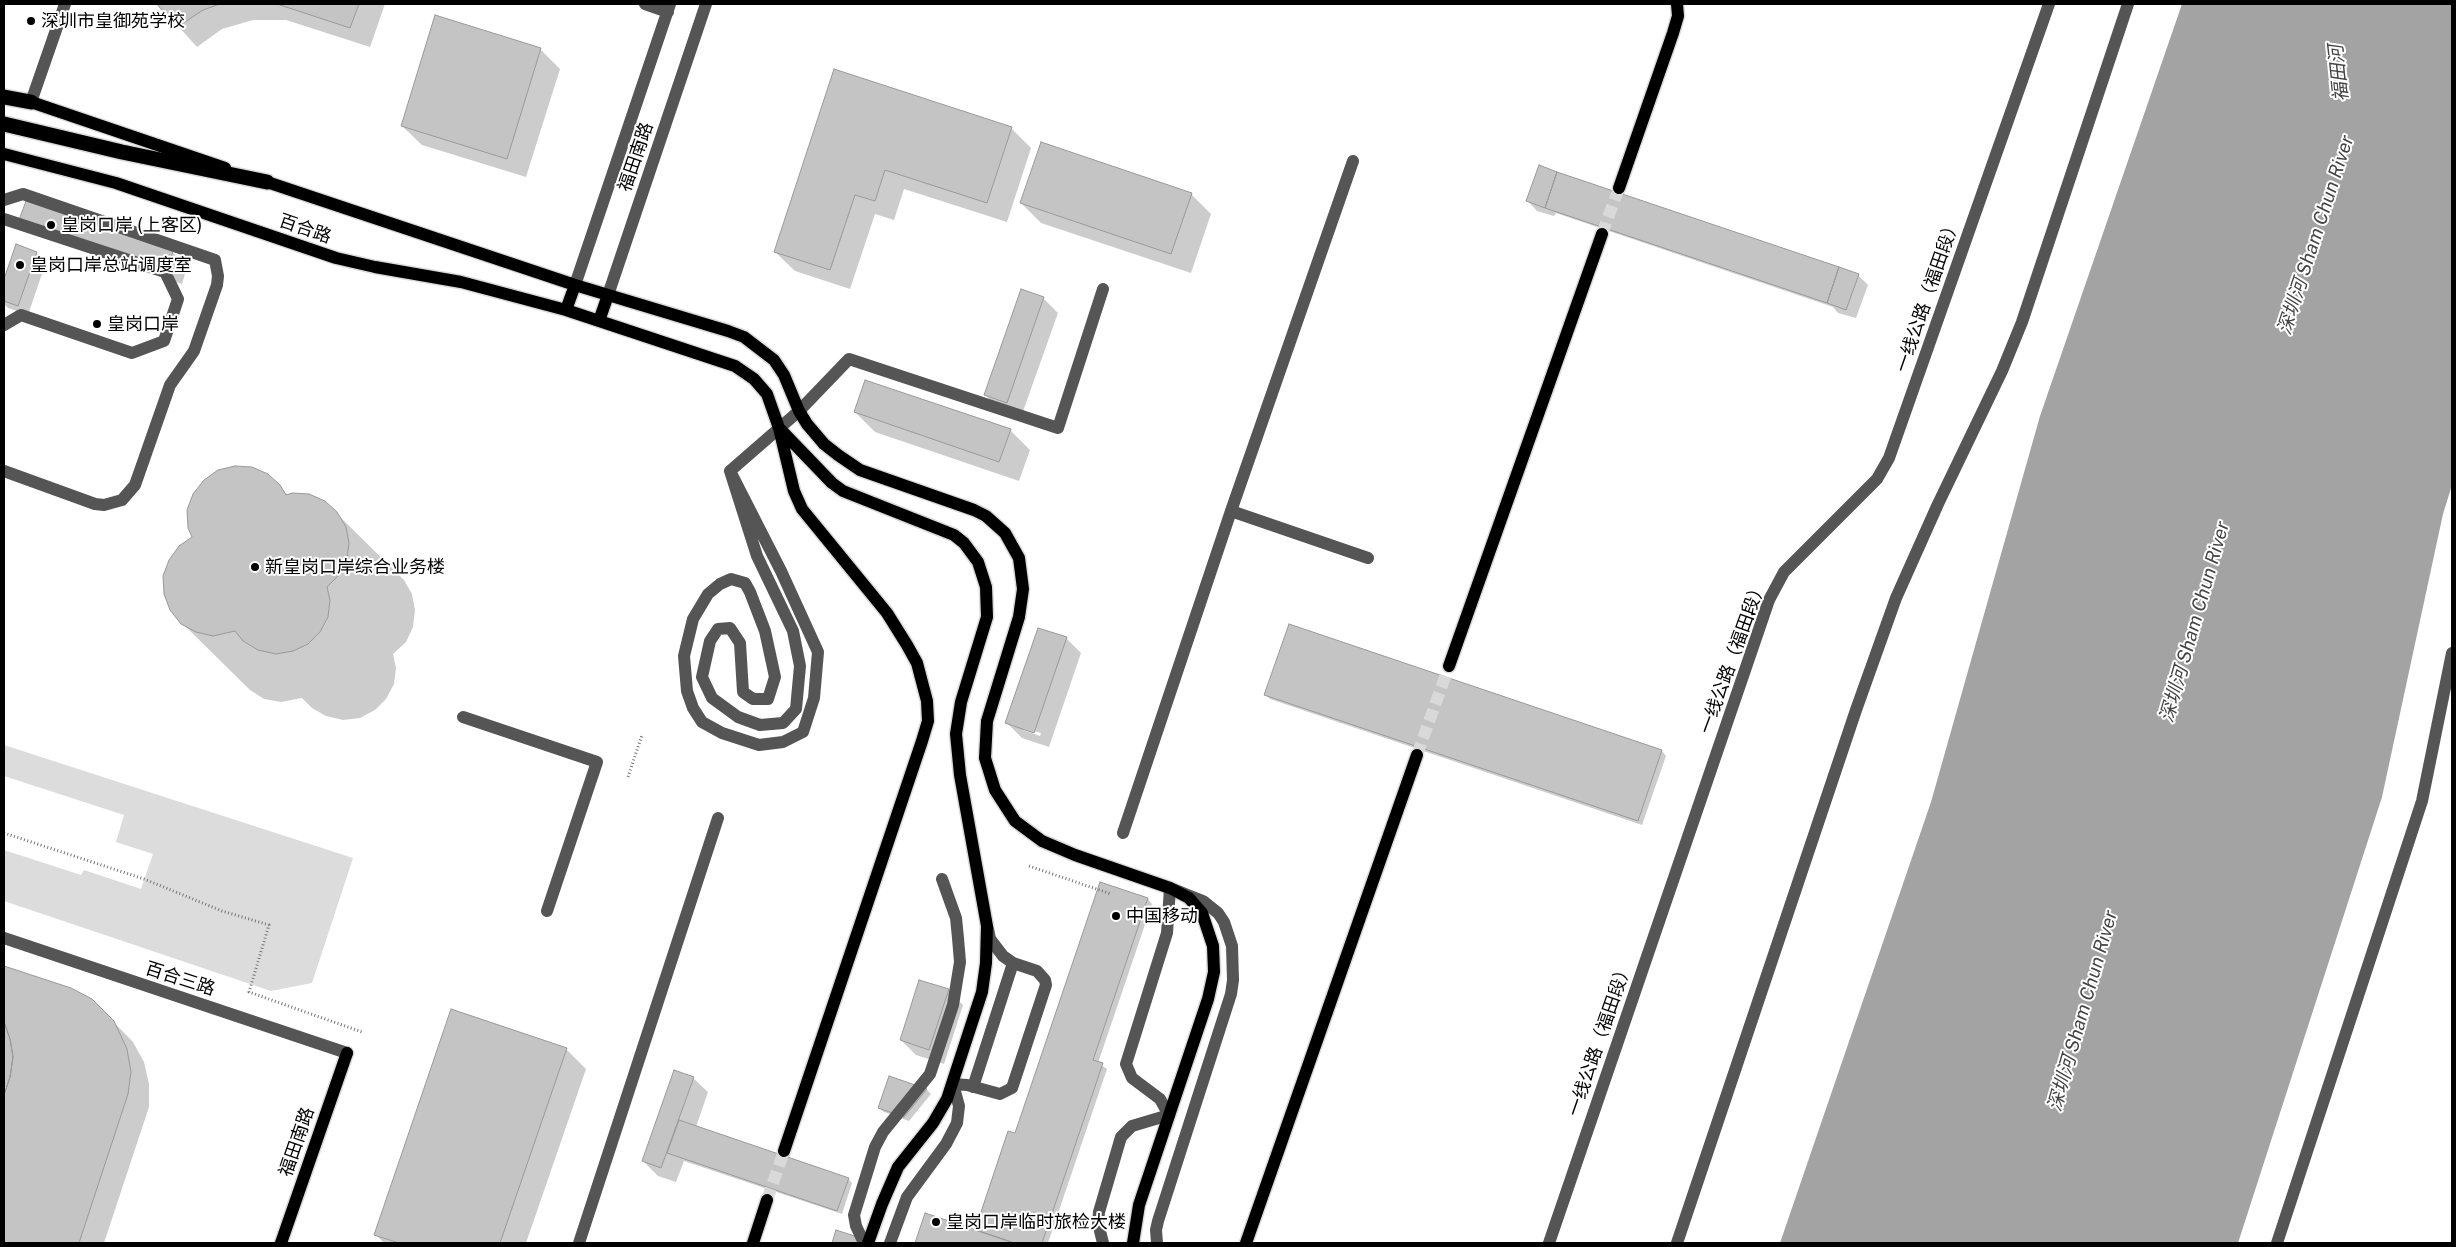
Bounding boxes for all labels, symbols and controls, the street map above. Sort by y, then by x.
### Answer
place label: 深圳市皇御苑学校 [41,10,185,32]
marker: 深圳市皇御苑学校 [25,15,37,27]
water label: 福田河 [2325,43,2353,103]
street label: 福田南路 [614,119,658,195]
water label: 深圳河 Sham Chun River [2273,133,2359,337]
street label: 百合路 [276,210,334,248]
place label: 皇岗口岸 (上客区) [61,214,202,236]
street label: 一线公路（福田段） [1891,215,1965,375]
marker: 皇岗口岸 (上客区) [45,219,57,231]
place label: 皇岗口岸总站调度室 [30,254,192,276]
marker: 皇岗口岸总站调度室 [14,259,26,271]
place label: 皇岗口岸 [107,313,179,335]
marker: 皇岗口岸 [91,318,103,330]
water label: 深圳河 Sham Chun River [2155,519,2235,725]
place label: 新皇岗口岸综合业务楼 [265,556,445,578]
marker: 新皇岗口岸综合业务楼 [249,561,261,573]
street label: 一线公路（福田段） [1695,577,1771,737]
place label: 中国移动 [1126,905,1198,927]
water label: 深圳河 Sham Chun River [2043,908,2123,1114]
marker: 中国移动 [1110,910,1122,922]
street label: 百合三路 [142,958,218,1000]
street label: 一线公路（福田段） [1563,959,1637,1119]
street label: 福田南路 [275,1104,319,1180]
place label: 皇岗口岸临时旅检大楼 [946,1211,1126,1233]
marker: 皇岗口岸临时旅检大楼 [930,1216,942,1228]

